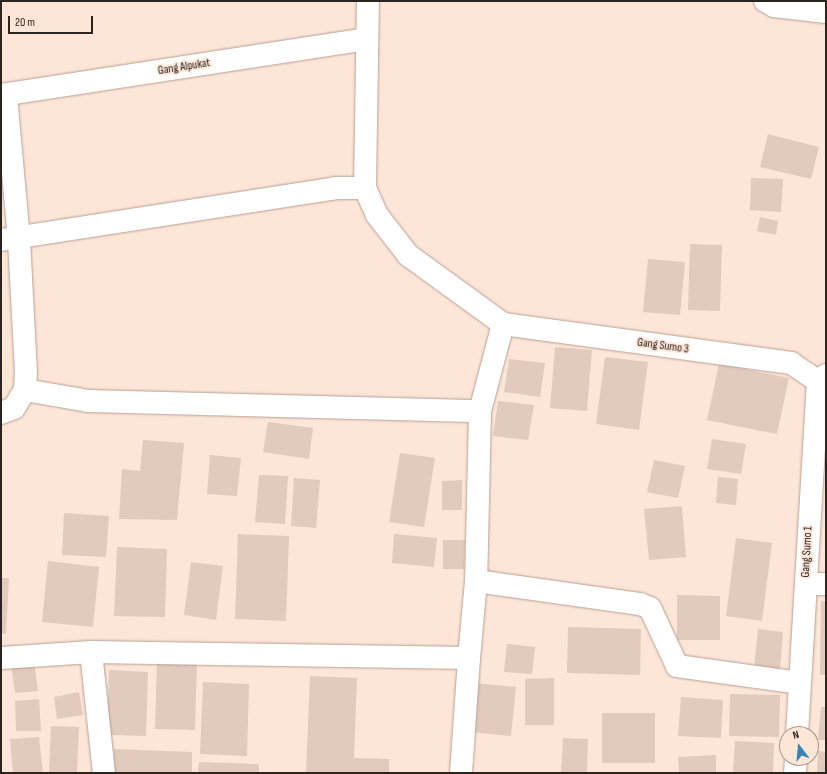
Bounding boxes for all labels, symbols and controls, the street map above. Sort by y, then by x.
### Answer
scale bar [10,8,95,34]
text: 20 m [15,15,35,30]
street label: Gang Alpukat [157,56,211,78]
street label: Gang Sumo 3 [636,335,690,357]
street label: Gang Sumo 1 [798,526,816,578]
north arrow [779,726,819,766]
text: N [791,728,800,742]

